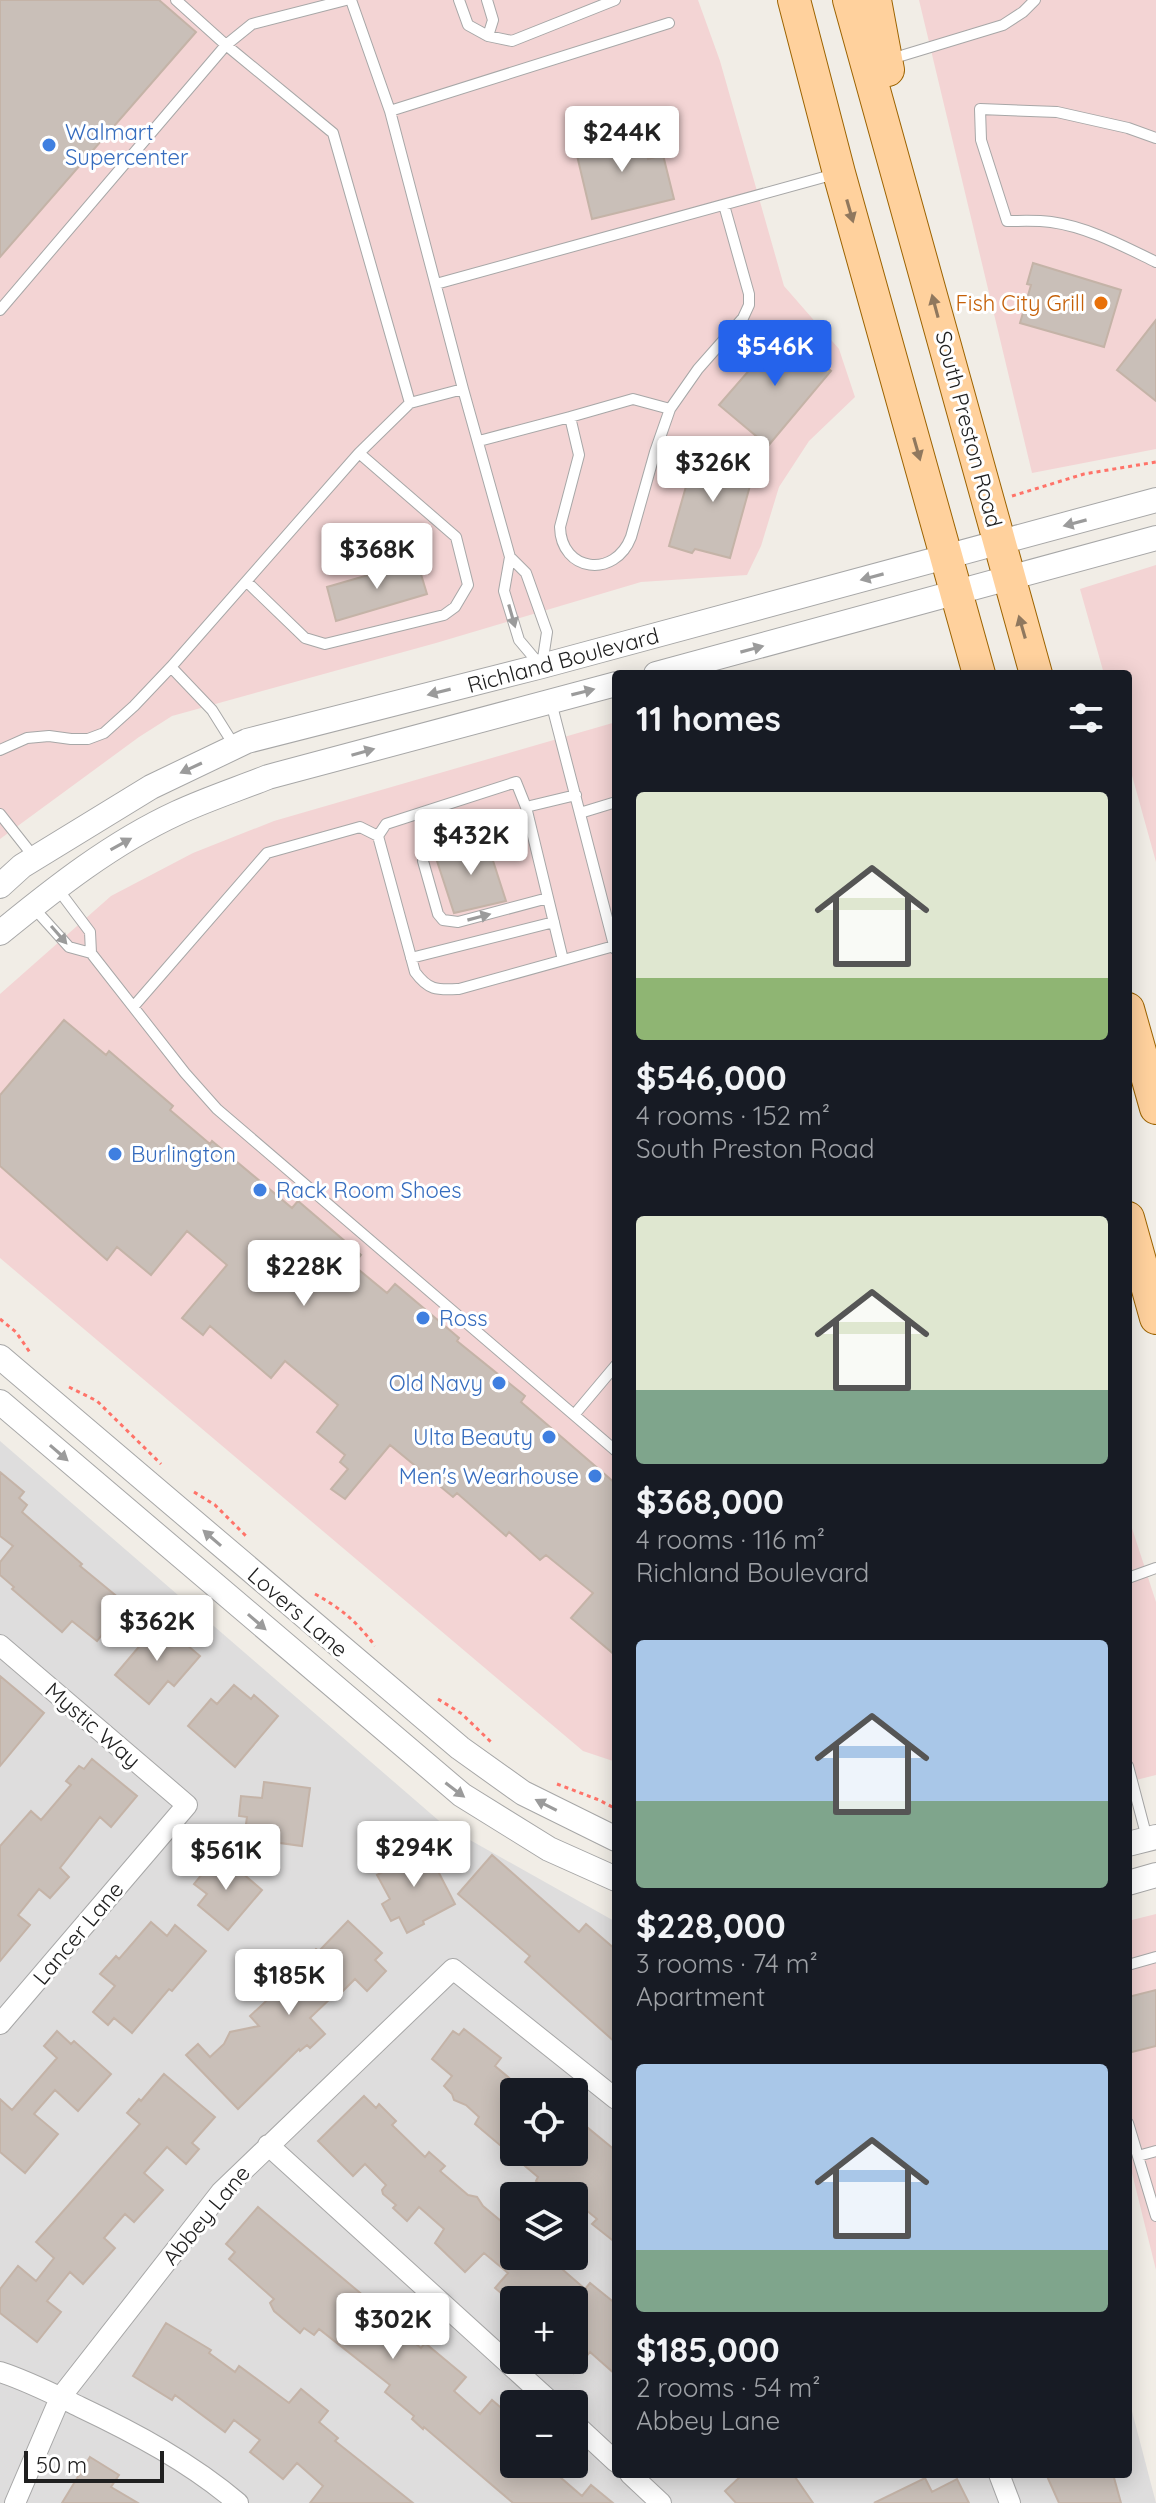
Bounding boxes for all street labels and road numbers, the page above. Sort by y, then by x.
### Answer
street label: South Preston Road [929,328,1009,530]
street label: Richland Boulevard [464,621,662,699]
street label: Lovers Lane [242,1561,354,1663]
street label: Mystic Way [40,1676,146,1774]
street label: Lancer Lane [27,1876,129,1990]
street label: Abbey Lane [156,2159,256,2271]

